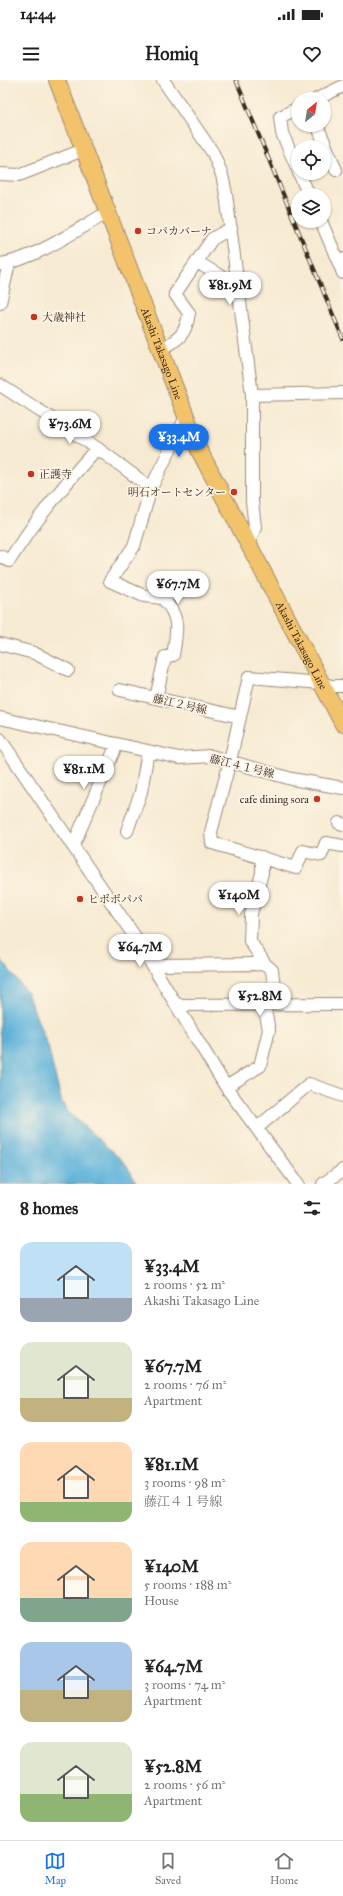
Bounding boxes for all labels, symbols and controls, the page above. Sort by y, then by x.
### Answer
text: 14:44 [20,5,55,23]
icon: menu [20,43,42,65]
text: Homiq [145,43,198,65]
icon: heart [301,43,323,65]
north arrow [291,92,331,132]
map controls [291,92,331,228]
button: locate [291,140,331,180]
button: layers [291,188,331,228]
place label: コパカバーナ [146,225,212,238]
marker: コパカバーナ [133,226,143,236]
pin: ¥81.9M [197,272,263,306]
text: ¥81.9M [208,277,252,293]
street label: Akashi Takasago Line [138,305,185,402]
place label: 大歳神社 [42,311,86,324]
marker: 大歳神社 [29,312,39,322]
pin: ¥73.6M [37,411,103,445]
text: ¥73.6M [48,416,92,432]
pin: ¥33.4M [146,424,212,458]
text: ¥33.4M [158,429,200,445]
place label: 正護寺 [39,468,72,481]
marker: 正護寺 [26,469,36,479]
place label: 明石オートセンター [128,486,226,499]
marker: 明石オートセンター [229,487,239,497]
pin: ¥67.7M [145,571,211,605]
text: ¥67.7M [156,576,200,592]
street label: Akashi Takasago Line [272,598,330,692]
street label: 藤江２号線 [152,692,208,717]
street label: 藤江４１号線 [208,752,275,781]
pin: ¥81.1M [51,756,117,790]
text: ¥81.1M [63,761,105,777]
place label: cafe dining sora [240,793,309,806]
marker: cafe dining sora [312,794,322,804]
pin: ¥140M [211,882,267,916]
text: ¥140M [218,887,260,903]
place label: ヒポポパパ [88,893,143,906]
marker: ヒポポパパ [75,894,85,904]
pin: ¥64.7M [107,934,173,968]
text: ¥64.7M [117,939,163,955]
pin: ¥52.8M [227,983,293,1017]
text: ¥52.8M [238,988,282,1004]
icon: filters [301,1197,323,1219]
text: 8 homes [20,1198,78,1219]
text: ¥33.4M [144,1256,199,1277]
icon: home [52,1258,100,1306]
text: 2 rooms · 52 m² [144,1277,225,1293]
text: Akashi Takasago Line [144,1293,259,1309]
text: ¥67.7M [144,1356,202,1377]
icon: home [52,1358,100,1406]
text: 2 rooms · 76 m² [144,1377,226,1393]
text: Apartment [144,1393,202,1409]
text: ¥81.1M [144,1454,199,1475]
icon: home [52,1458,100,1506]
text: 3 rooms · 98 m² [144,1475,226,1491]
text: 藤江４１号線 [144,1494,222,1510]
text: ¥140M [144,1556,199,1577]
icon: home [52,1558,100,1606]
text: 5 rooms · 188 m² [144,1577,231,1593]
text: House [144,1593,179,1609]
text: ¥64.7M [144,1656,203,1677]
icon: home [52,1658,100,1706]
text: 3 rooms · 74 m² [144,1677,226,1693]
text: Apartment [144,1693,202,1709]
text: ¥52.8M [144,1756,202,1777]
icon: home [52,1758,100,1806]
text: 2 rooms · 56 m² [144,1777,226,1793]
text: Apartment [144,1793,202,1809]
tab: Map [44,1850,66,1887]
tab: Saved [155,1850,181,1887]
tab: Home [270,1850,299,1887]

